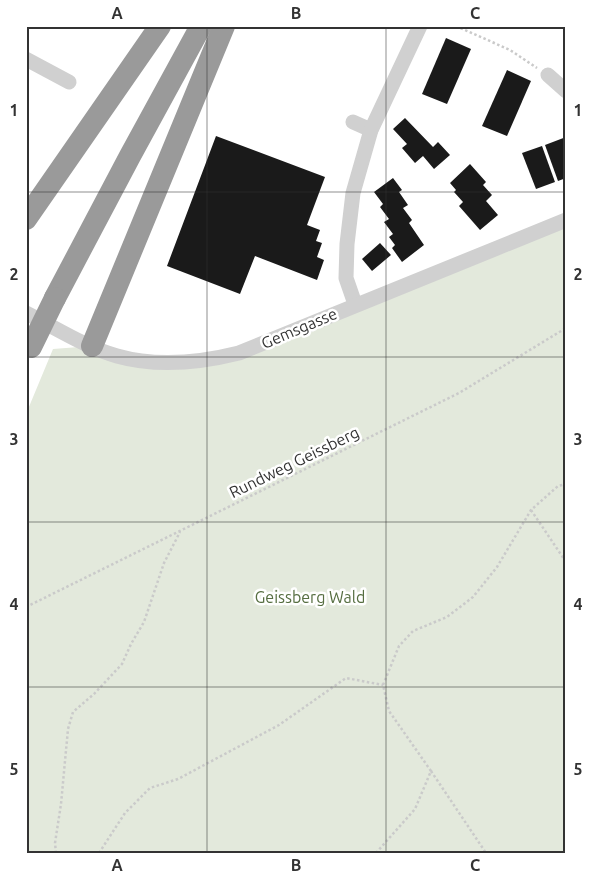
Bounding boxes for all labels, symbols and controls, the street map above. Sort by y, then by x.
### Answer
text: A [111,4,123,22]
text: B [291,4,301,22]
text: C [470,4,480,22]
text: 1 [9,101,19,119]
text: 1 [573,101,583,119]
text: 2 [9,265,19,283]
text: 2 [573,265,583,283]
street label: Gemsgasse [259,304,339,352]
street label: Rundweg Geissberg [226,423,362,501]
text: 3 [9,430,19,448]
text: 3 [573,430,583,448]
park label: Geissberg Wald [255,588,365,606]
text: 4 [9,595,19,613]
text: 4 [573,595,583,613]
text: 5 [9,760,19,778]
text: 5 [573,760,583,778]
text: A [111,856,123,874]
text: B [291,856,301,874]
text: C [470,856,480,874]

